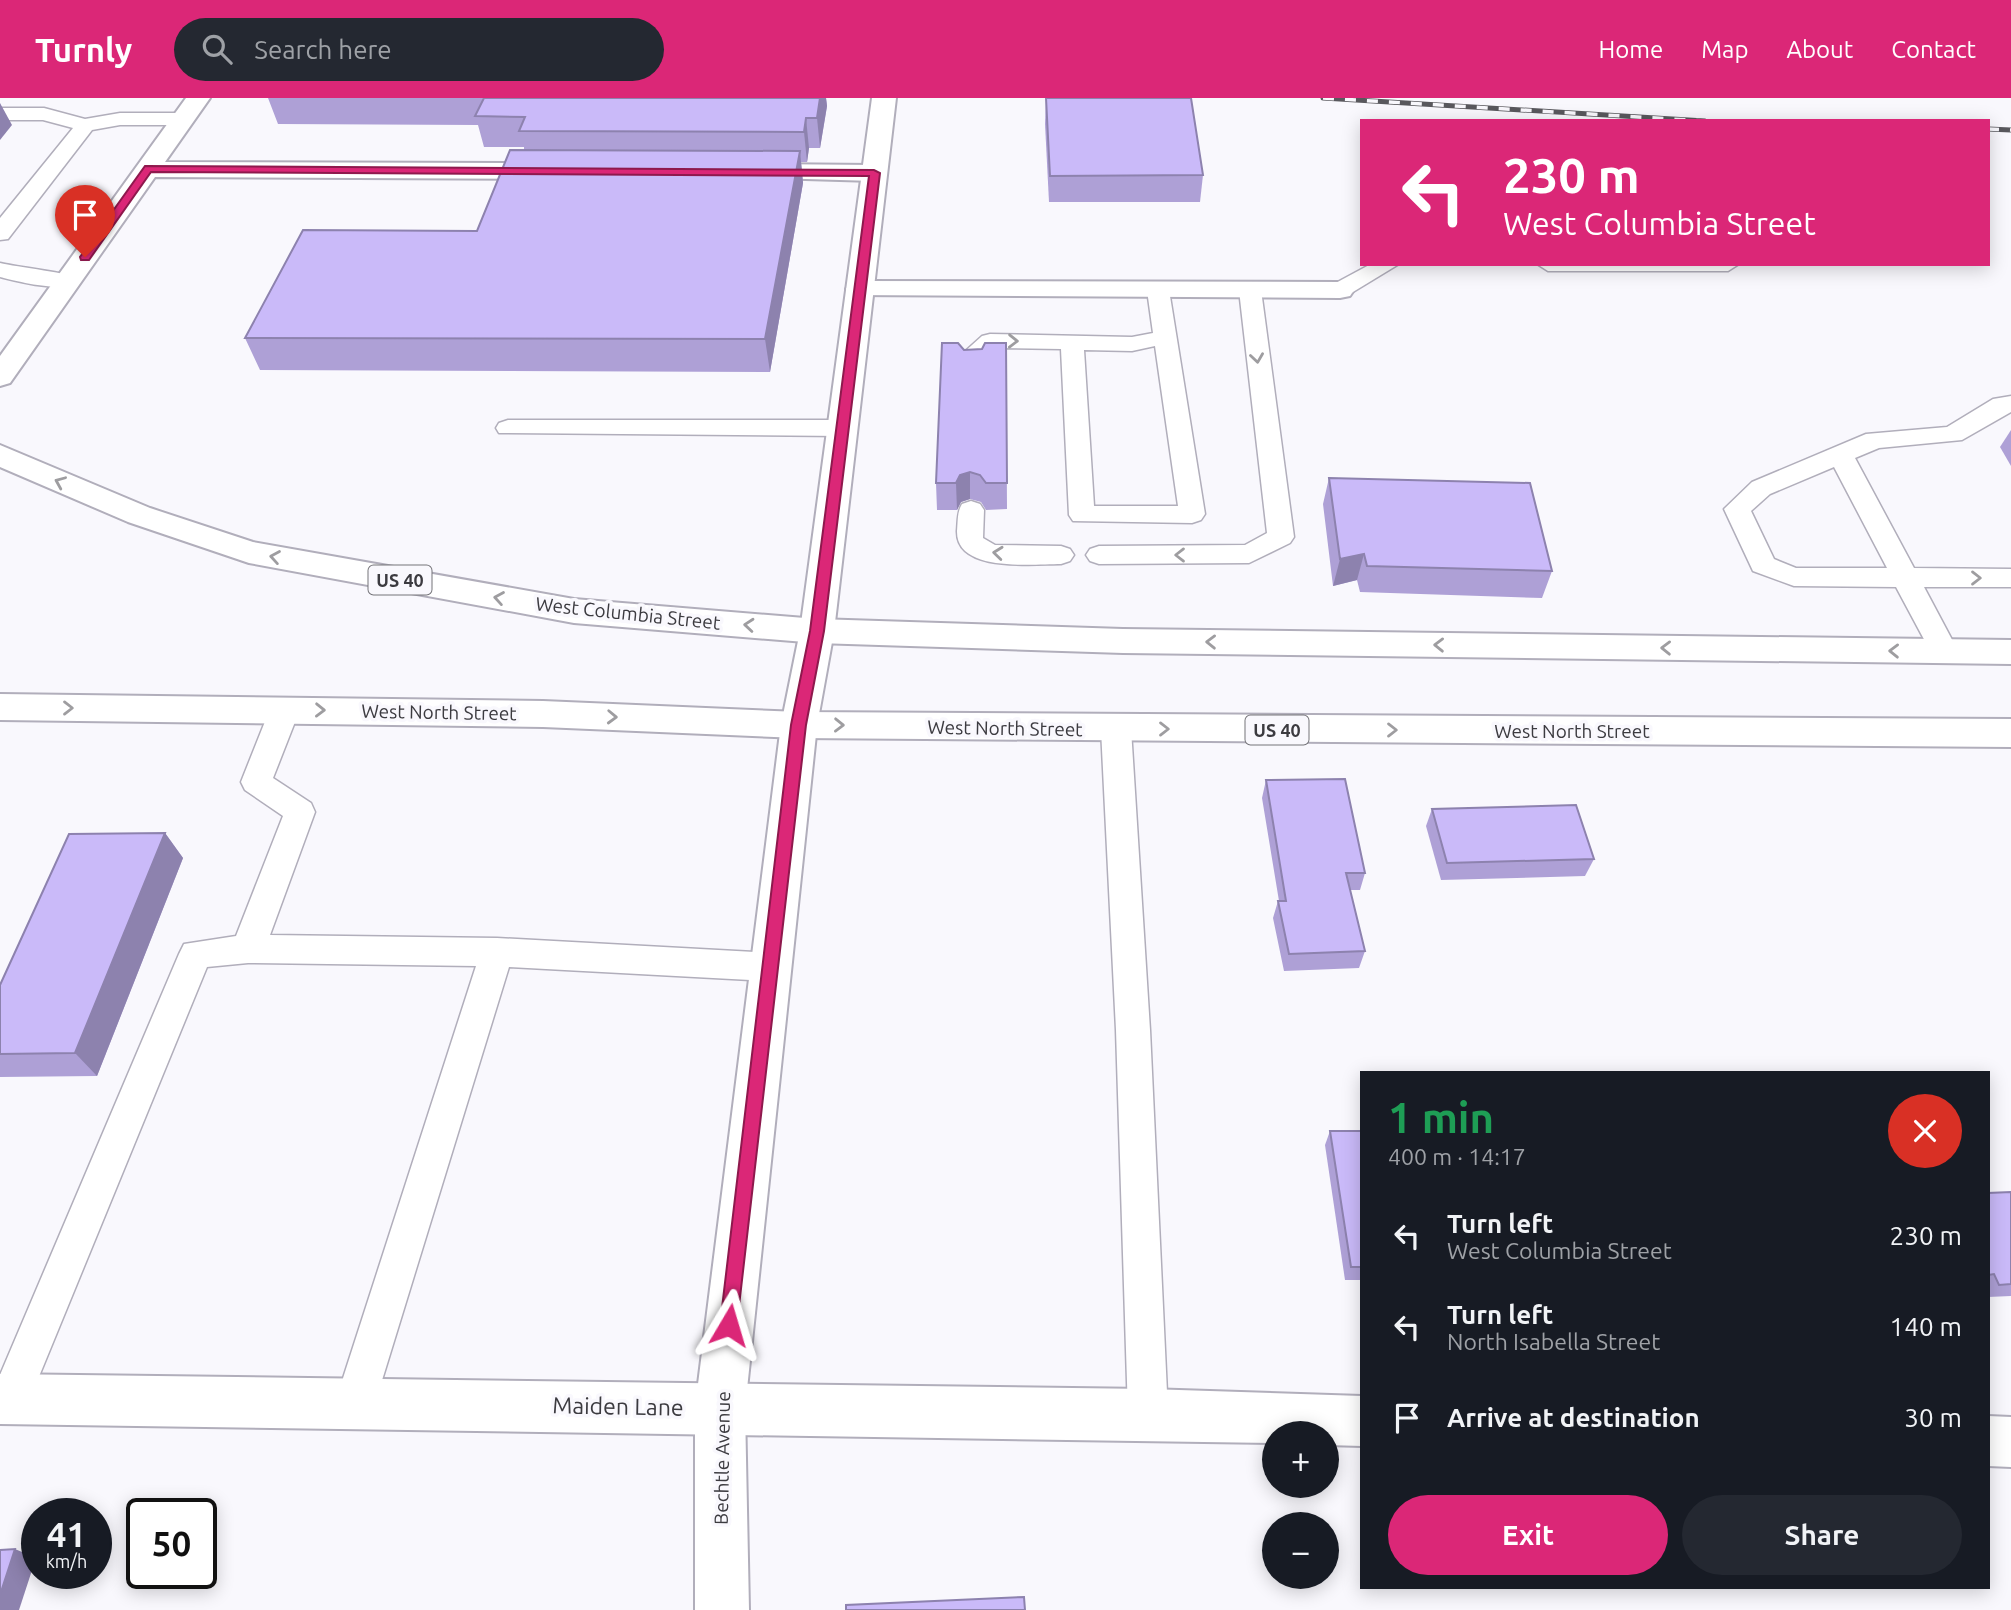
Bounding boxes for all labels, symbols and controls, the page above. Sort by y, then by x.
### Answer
search box [174,18,664,81]
icon: search [198,30,236,68]
text: Turnly [35,31,132,68]
text: Search here [254,35,392,64]
text: Home [1598,36,1663,63]
text: Map [1701,36,1748,63]
text: About [1786,36,1853,63]
text: Contact [1891,36,1976,63]
icon: left [1388,147,1479,238]
text: 230 m [1503,147,1640,202]
pin [55,185,115,257]
icon: arrive [66,196,104,234]
text: West Columbia Street [1503,205,1816,241]
one-way arrow [1008,334,1019,349]
one-way arrow [1249,352,1264,364]
one-way arrow [55,476,68,490]
one-way arrow [992,546,1003,561]
one-way arrow [1175,547,1185,563]
one-way arrow [269,550,281,565]
road number: US 40 [368,566,432,594]
one-way arrow [1972,570,1982,586]
one-way arrow [493,591,505,606]
street label: West Columbia Street [534,592,722,634]
one-way arrow [743,618,754,633]
one-way arrow [1206,634,1216,650]
one-way arrow [1433,637,1444,653]
one-way arrow [1661,640,1671,656]
one-way arrow [1888,643,1899,658]
one-way arrow [63,700,74,716]
street label: West North Street [361,700,517,724]
one-way arrow [315,702,326,718]
one-way arrow [606,709,617,724]
street label: West North Street [927,716,1083,740]
road number: US 40 [1246,716,1308,744]
one-way arrow [834,717,845,733]
street label: West North Street [1494,720,1650,742]
one-way arrow [1160,721,1170,737]
one-way arrow [1387,722,1398,738]
text: 1 min [1388,1094,1494,1141]
button: close [1888,1094,1962,1168]
text: 400 m · 14:17 [1388,1144,1526,1169]
text: Turn left [1447,1209,1553,1238]
icon: left [1388,1217,1426,1255]
text: 230 m [1890,1221,1962,1250]
text: West Columbia Street [1447,1238,1672,1263]
position arrow [692,1288,766,1362]
text: Turn left [1447,1300,1553,1329]
icon: left [1388,1308,1426,1346]
text: 140 m [1890,1312,1962,1341]
text: North Isabella Street [1447,1329,1660,1354]
street label: Bechtle Avenue [710,1391,734,1525]
street label: Maiden Lane [552,1392,684,1420]
icon: arrive [1388,1399,1426,1437]
text: Arrive at destination [1447,1403,1700,1432]
text: 30 m [1904,1403,1962,1432]
map controls [1262,1421,1339,1589]
button: + [1262,1421,1339,1498]
button: Exit [1388,1495,1668,1575]
button: Share [1682,1495,1962,1575]
speed limit sign: 50 [126,1498,217,1589]
button: − [1262,1512,1339,1589]
text: 41 [47,1514,86,1554]
text: km/h [46,1551,87,1571]

